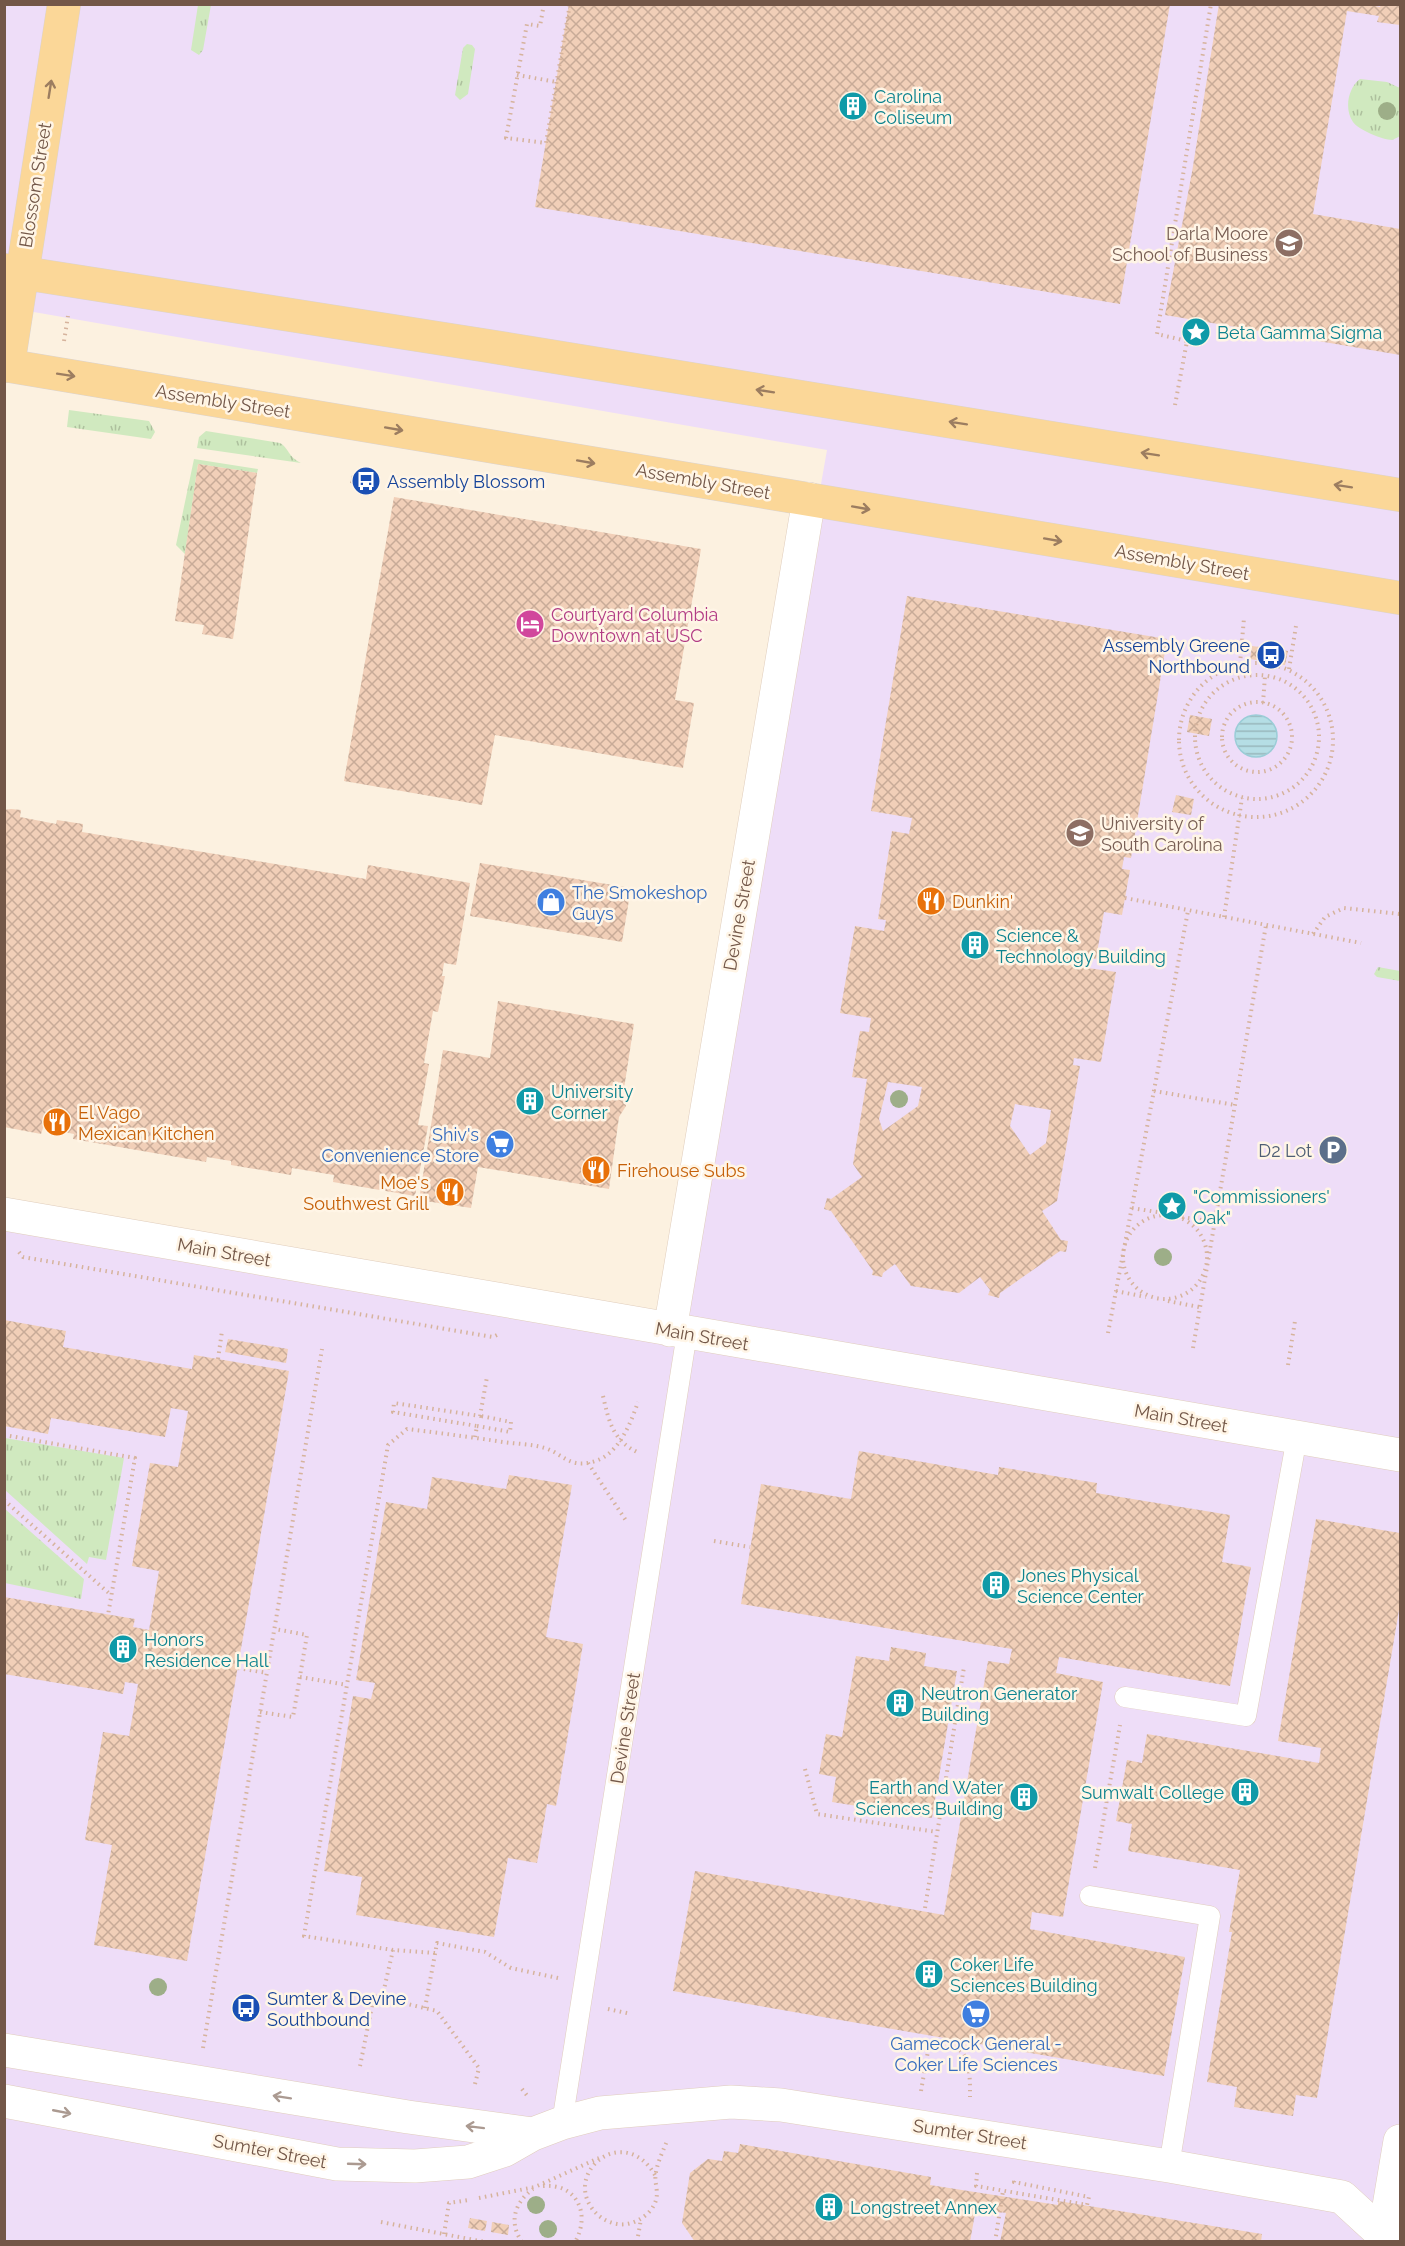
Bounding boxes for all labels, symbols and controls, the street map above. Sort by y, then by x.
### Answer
one-way arrow [45,80,56,100]
place label: Carolina Coliseum [874,86,952,128]
building icon: Carolina Coliseum [837,90,869,122]
street label: Blossom Street [15,121,55,249]
place label: Darla Moore School of Business [1112,223,1268,265]
school or university icon: Darla Moore School of Business [1273,227,1305,259]
place icon: Beta Gamma Sigma [1180,316,1212,348]
place label: Beta Gamma Sigma [1217,322,1382,343]
one-way arrow [56,370,75,381]
street label: Assembly Street [154,380,292,422]
one-way arrow [756,386,776,397]
one-way arrow [949,417,968,428]
one-way arrow [383,424,403,435]
one-way arrow [1141,449,1161,460]
one-way arrow [576,456,595,467]
street label: Assembly Street [634,459,772,503]
bus stop icon: Assembly Blossom [350,465,382,497]
place label: Assembly Blossom [387,471,545,492]
one-way arrow [1333,480,1353,491]
one-way arrow [851,503,871,514]
one-way arrow [1043,535,1063,546]
street label: Assembly Street [1113,540,1251,584]
place label: Courtyard Columbia Downtown at USC [551,604,718,646]
hotel icon: Courtyard Columbia Downtown at USC [514,608,546,640]
place label: Assembly Greene Northbound [1103,635,1250,677]
bus stop icon: Assembly Greene Northbound [1255,639,1287,671]
place label: University of South Carolina [1101,813,1222,855]
school or university icon: University of South Carolina [1064,817,1096,849]
street label: Devine Street [719,858,759,972]
place label: The Smokeshop Guys [572,882,707,924]
restaurant icon: Dunkin' [915,885,947,917]
shop icon: The Smokeshop Guys [535,886,567,918]
place label: Dunkin' [952,891,1013,912]
place label: Science & Technology Building [996,925,1166,967]
building icon: Science & Technology Building [959,929,991,961]
place label: University Corner [551,1081,634,1123]
building icon: University Corner [514,1085,546,1117]
place label: El Vago Mexican Kitchen [78,1102,214,1144]
restaurant icon: El Vago Mexican Kitchen [41,1106,73,1138]
place label: Shiv's Convenience Store [321,1124,479,1166]
supermarket icon: Shiv's Convenience Store [484,1128,516,1160]
parking icon: D2 Lot [1317,1134,1349,1166]
place label: D2 Lot [1258,1140,1312,1161]
restaurant icon: Firehouse Subs [580,1154,612,1186]
place label: Firehouse Subs [617,1160,746,1181]
place label: Moe's Southwest Grill [303,1172,429,1214]
restaurant icon: Moe's Southwest Grill [434,1176,466,1208]
place label: "Commissioners' Oak" [1193,1186,1330,1228]
place icon: "Commissioners' Oak" [1156,1190,1188,1222]
street label: Main Street [176,1233,272,1271]
street label: Main Street [654,1317,750,1355]
street label: Main Street [1133,1399,1229,1437]
place label: Jones Physical Science Center [1017,1565,1144,1607]
building icon: Jones Physical Science Center [980,1569,1012,1601]
place label: Honors Residence Hall [144,1629,269,1671]
building icon: Honors Residence Hall [107,1633,139,1665]
street label: Devine Street [606,1671,644,1785]
place label: Neutron Generator Building [921,1683,1078,1725]
building icon: Neutron Generator Building [884,1687,916,1719]
building icon: Sumwalt College [1229,1776,1261,1808]
place label: Earth and Water Sciences Building [855,1777,1004,1819]
building icon: Earth and Water Sciences Building [1008,1781,1040,1813]
place label: Sumwalt College [1081,1782,1224,1803]
place label: Coker Life Sciences Building [950,1954,1098,1996]
building icon: Coker Life Sciences Building [913,1958,945,1990]
place label: Sumter & Devine Southbound [267,1988,407,2030]
bus stop icon: Sumter & Devine Southbound [230,1992,262,2024]
supermarket icon: Gamecock General - Coker Life Sciences [960,1998,992,2030]
place label: Gamecock General - Coker Life Sciences [890,2033,1062,2075]
one-way arrow [273,2092,293,2103]
one-way arrow [52,2106,71,2117]
street label: Sumter Street [912,2115,1028,2153]
one-way arrow [466,2122,485,2133]
street label: Sumter Street [212,2130,328,2172]
one-way arrow [347,2159,367,2170]
building icon: Longstreet Annex [813,2191,845,2223]
place label: Longstreet Annex [850,2197,997,2218]

